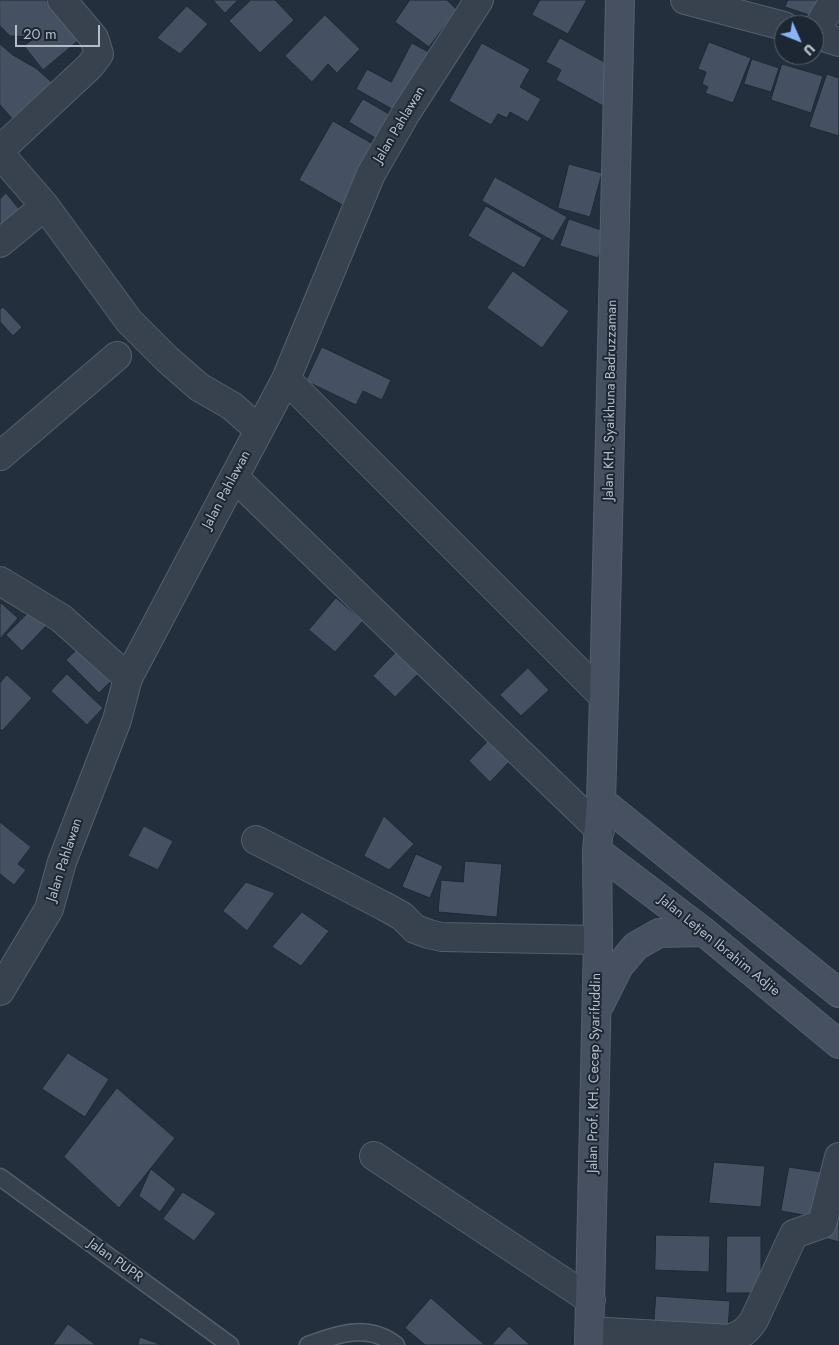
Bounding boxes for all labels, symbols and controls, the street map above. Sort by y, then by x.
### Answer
scale bar [18,15,102,47]
north arrow [774,15,824,65]
text: 20 m [23,23,57,45]
text: U [798,39,820,60]
street label: Jalan Pahlawan [371,84,429,166]
street label: Jalan KH. Syaikhuna Badruzzaman [601,299,621,501]
street label: Jalan Pahlawan [199,448,255,532]
street label: Jalan Pahlawan [44,816,86,904]
street label: Jalan Letjen Ibrahim Adjie [655,892,783,1000]
street label: Jalan Prof. KH. Cecep Syarifuddin [585,973,605,1173]
street label: Jalan PUPR [84,1236,146,1286]

